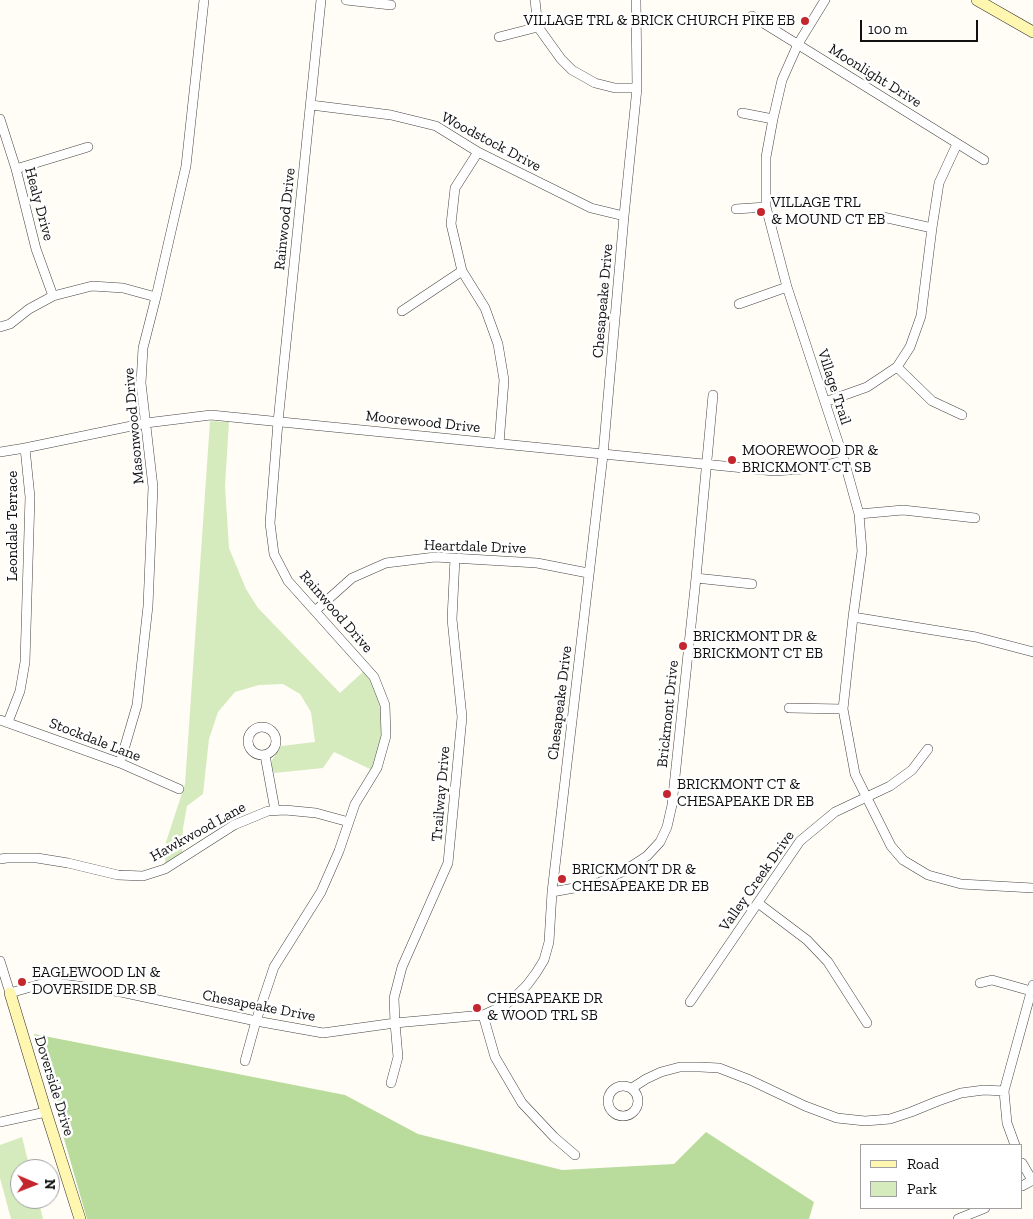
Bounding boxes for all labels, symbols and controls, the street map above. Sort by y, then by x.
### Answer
scale bar [863,10,980,42]
place label: VILLAGE TRL & BRICK CHURCH PIKE EB [524,12,795,30]
marker: VILLAGE TRL & BRICK CHURCH PIKE EB [799,15,811,27]
text: 100 m [868,20,907,38]
street label: Moonlight Drive [825,40,925,112]
street label: Woodstock Drive [438,108,544,176]
street label: Healy Drive [21,165,57,243]
street label: Rainwood Drive [271,167,299,271]
place label: VILLAGE TRL & MOUND CT EB [771,194,885,229]
marker: VILLAGE TRL & MOUND CT EB [755,206,767,218]
street label: Chesapeake Drive [589,243,617,359]
street label: Village Trail [813,347,855,427]
street label: Masonwood Drive [120,367,148,485]
street label: Moorewood Drive [365,407,481,437]
place label: MOOREWOOD DR & BRICKMONT CT SB [742,442,878,477]
marker: MOOREWOOD DR & BRICKMONT CT SB [726,454,738,466]
street label: Leondale Terrace [4,471,22,581]
street label: Heartdale Drive [424,536,526,558]
street label: Rainwood Drive [296,567,376,657]
place label: BRICKMONT DR & BRICKMONT CT EB [693,628,823,663]
marker: BRICKMONT DR & BRICKMONT CT EB [677,640,689,652]
street label: Chesapeake Drive [544,645,576,761]
street label: Brickmont Drive [653,659,683,769]
street label: Stockdale Lane [47,714,143,766]
street label: Trailway Drive [428,746,454,842]
place label: BRICKMONT CT & CHESAPEAKE DR EB [677,776,814,811]
marker: BRICKMONT CT & CHESAPEAKE DR EB [661,788,673,800]
street label: Hawkwood Lane [147,798,249,866]
street label: Valley Creek Drive [716,827,798,935]
place label: BRICKMONT DR & CHESAPEAKE DR EB [572,861,709,896]
marker: BRICKMONT DR & CHESAPEAKE DR EB [556,873,568,885]
place label: EAGLEWOOD LN & DOVERSIDE DR SB [32,964,160,999]
marker: EAGLEWOOD LN & DOVERSIDE DR SB [16,976,28,988]
street label: Chesapeake Drive [201,986,317,1026]
place label: CHESAPEAKE DR & WOOD TRL SB [487,990,603,1025]
marker: CHESAPEAKE DR & WOOD TRL SB [471,1002,483,1014]
street label: Doverside Drive [30,1034,78,1138]
legend [860,1144,1023,1209]
text: Road [907,1155,939,1173]
north arrow [10,1159,60,1209]
text: N [41,1179,58,1190]
text: Park [907,1180,937,1198]

